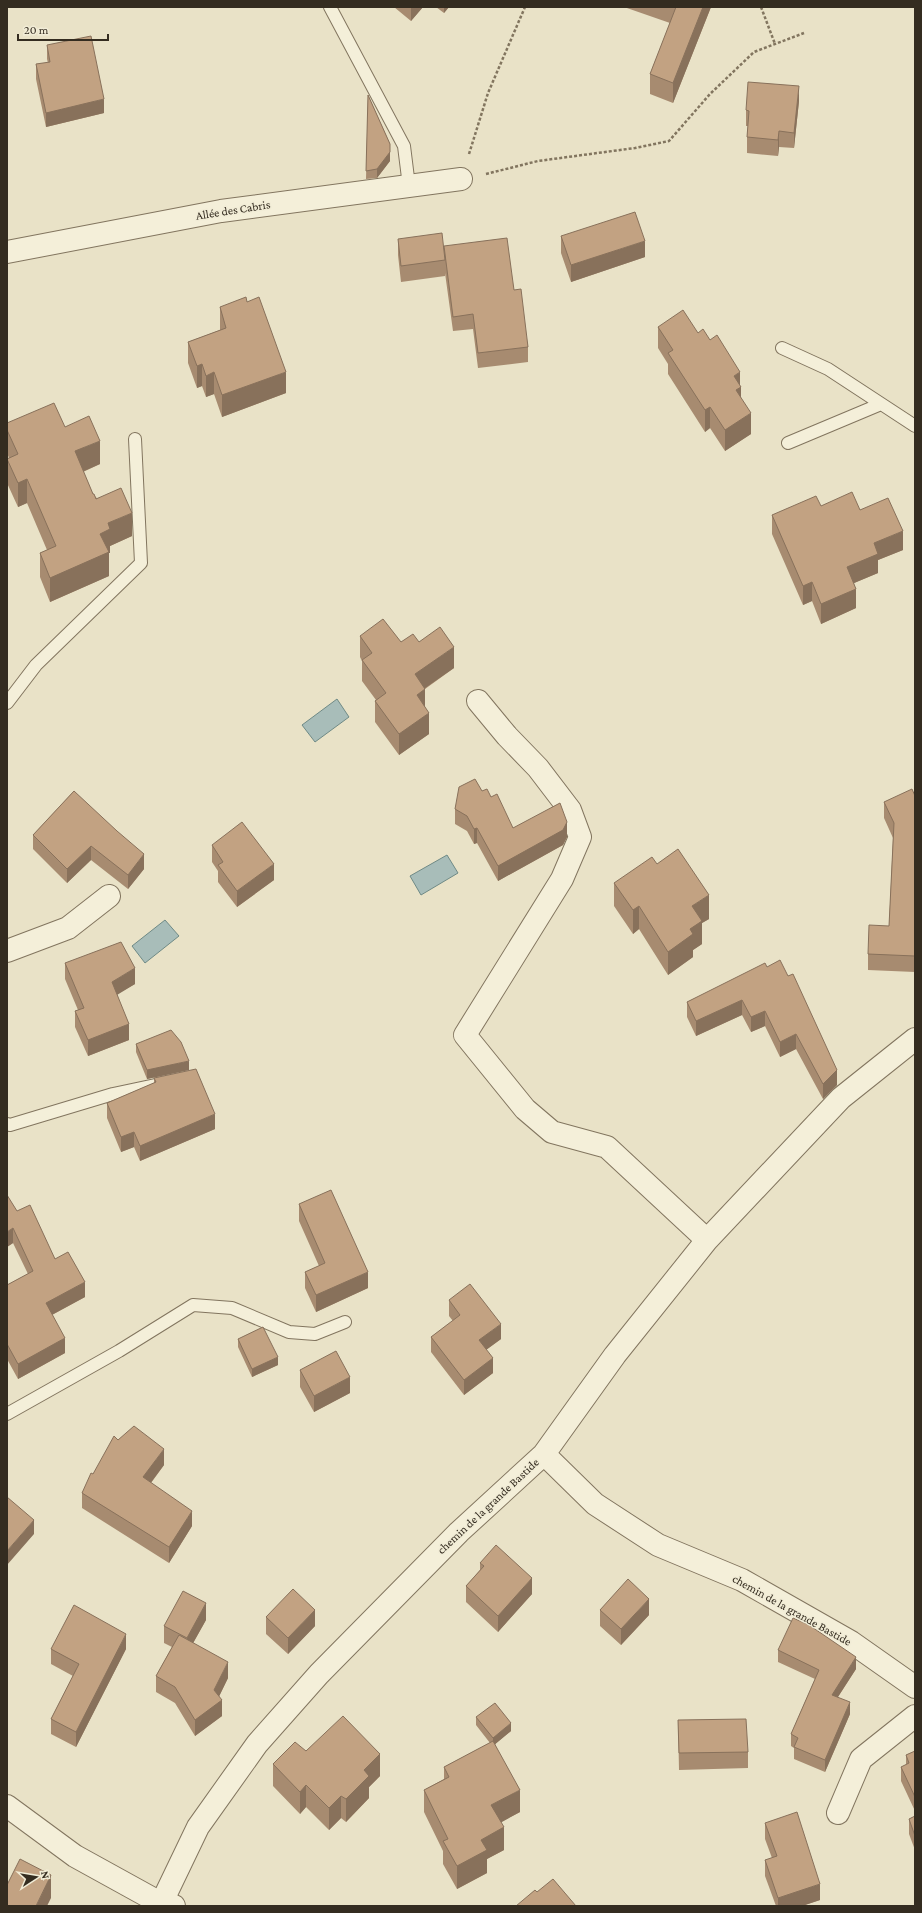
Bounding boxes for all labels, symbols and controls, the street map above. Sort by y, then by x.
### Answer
scale bar [18,16,108,42]
text: 20 m [24,23,49,37]
street label: Allée des Cabris [195,197,272,223]
street label: chemin de la grande Bastide [434,1455,542,1557]
street label: chemin de la grande Bastide [730,1571,854,1649]
north arrow [16,1857,56,1897]
text: N [39,1870,53,1880]

